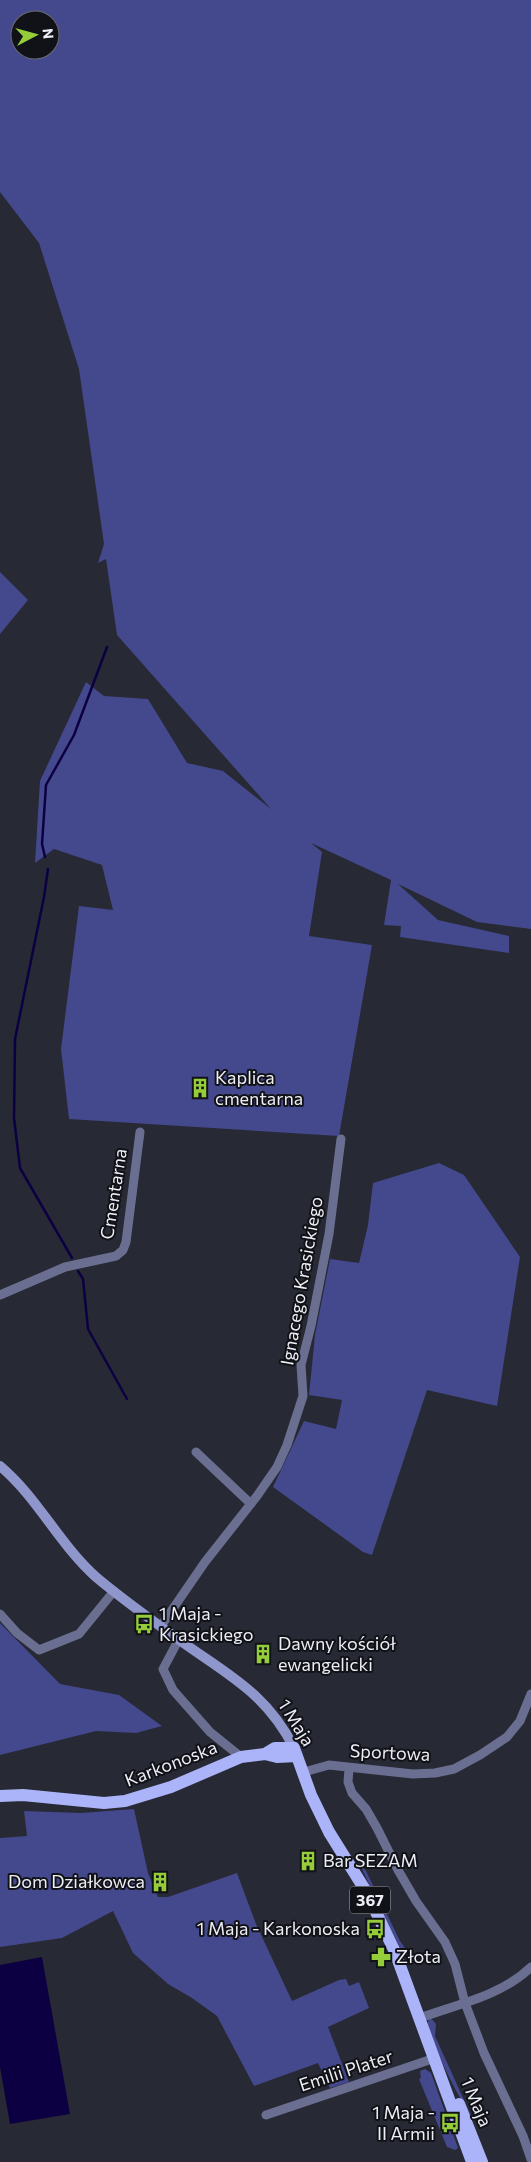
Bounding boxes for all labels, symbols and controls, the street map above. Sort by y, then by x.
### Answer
north arrow [10,10,60,60]
text: N [39,27,57,40]
place label: Kaplica cmentarna [215,1066,303,1109]
building icon: Kaplica cmentarna [189,1077,211,1099]
street label: Cmentarna [95,1147,131,1241]
street label: Ignacego Krasickiego [275,1195,327,1367]
place label: 1 Maja - Krasickiego [159,1602,253,1645]
bus stop icon: 1 Maja - Krasickiego [133,1613,155,1635]
place label: Dawny kościół ewangelicki [278,1632,396,1675]
building icon: Dawny kościół ewangelicki [252,1643,274,1665]
street label: 1 Maja [274,1695,320,1750]
street label: Karkonoska [121,1735,220,1791]
street label: Sportowa [349,1739,431,1765]
place label: Bar SEZAM [323,1849,418,1871]
building icon: Bar SEZAM [297,1850,319,1872]
place label: Dom Działkowca [8,1870,145,1892]
building icon: Dom Działkowca [149,1871,171,1893]
road number: 367 [350,1886,390,1914]
place label: 1 Maja - Karkonoska [197,1917,360,1939]
bus stop icon: 1 Maja - Karkonoska [364,1918,386,1940]
place label: Złota [396,1945,441,1967]
pharmacy icon: Złota [370,1946,392,1968]
street label: Emilii Plater [296,2045,395,2096]
street label: 1 Maja [457,2074,497,2130]
place label: 1 Maja - II Armii [372,2101,435,2144]
bus stop icon: 1 Maja - II Armii [439,2112,461,2134]

